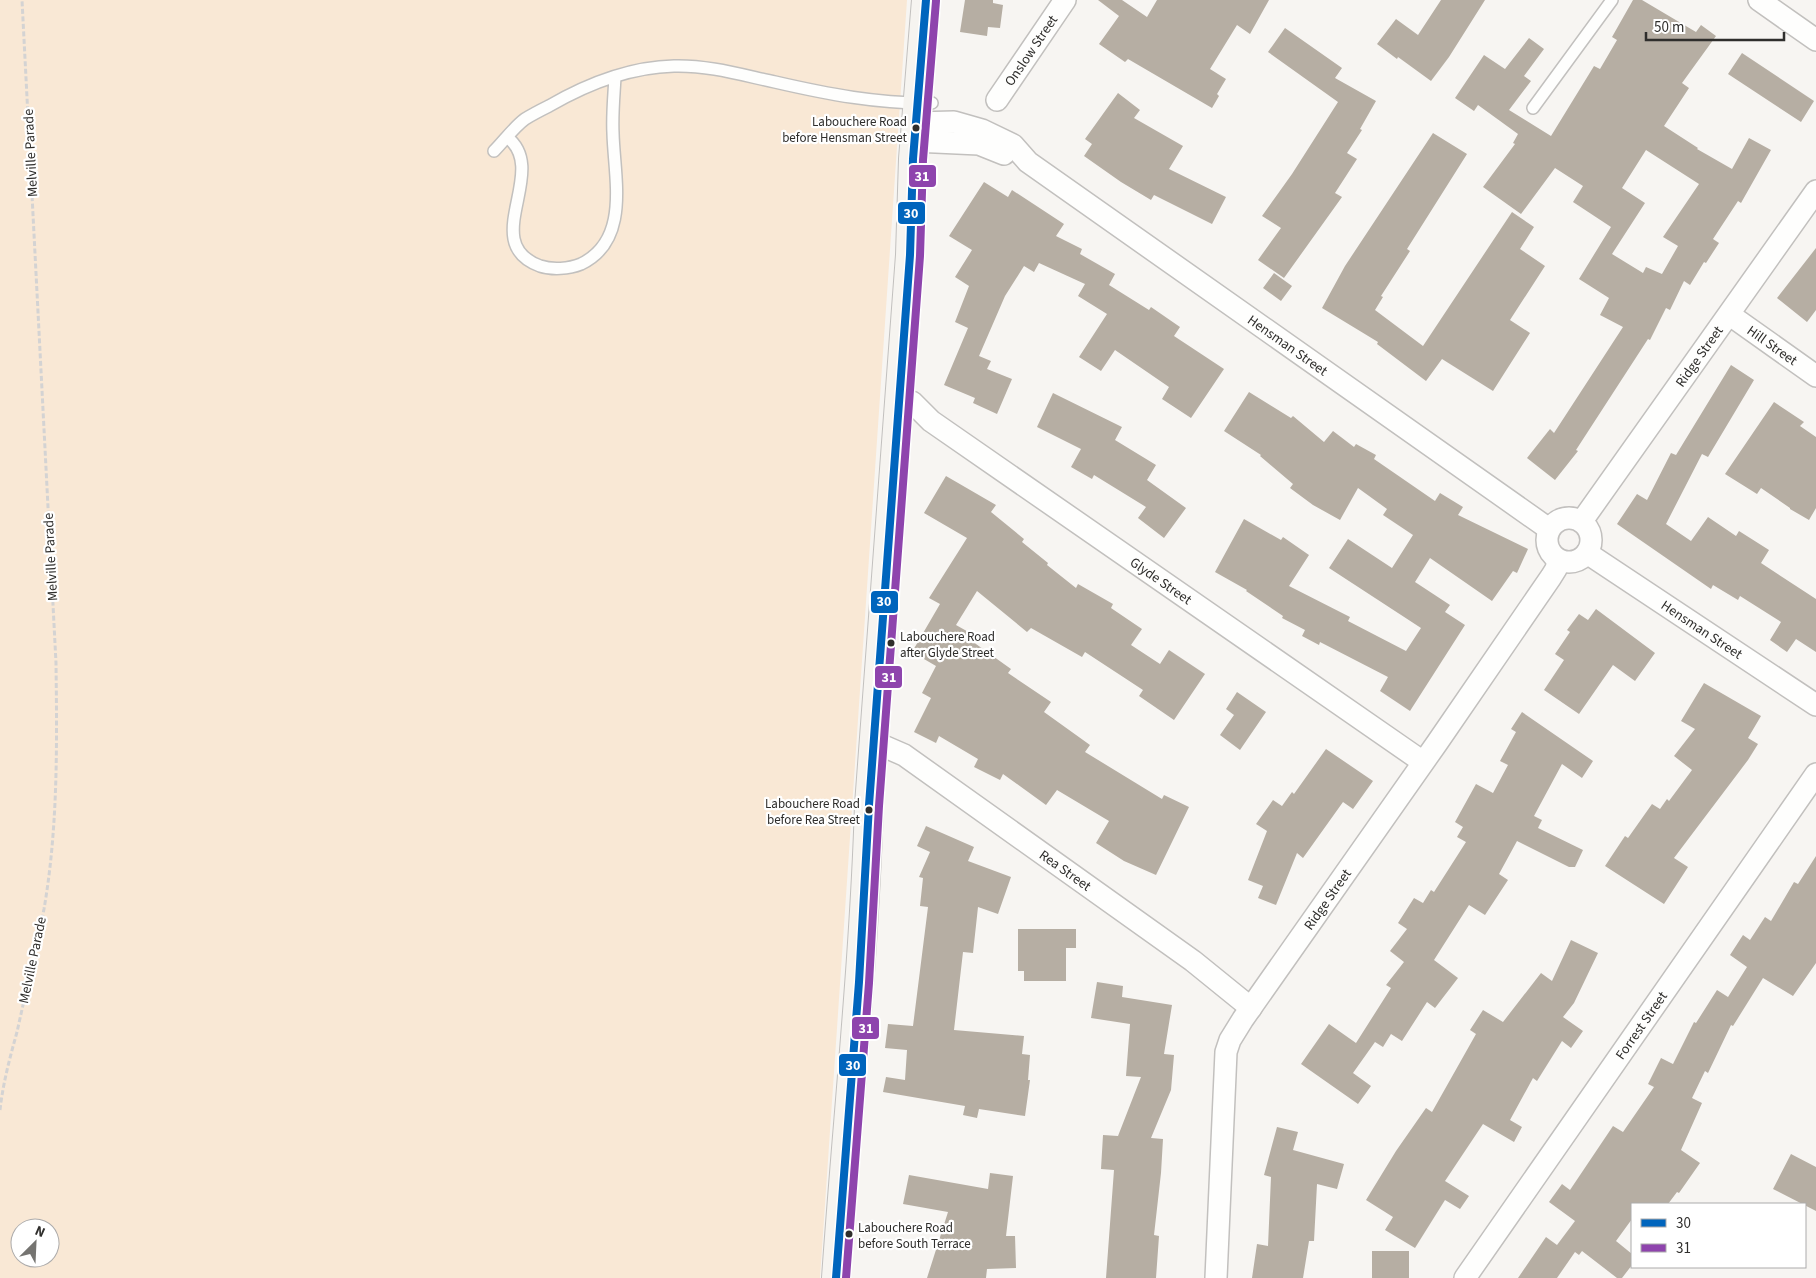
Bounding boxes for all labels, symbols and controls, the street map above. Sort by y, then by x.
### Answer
scale bar [1646,10,1784,42]
street label: Onslow Street [1000,11,1063,90]
text: 50 m [1654,17,1684,38]
street label: Melville Parade [19,108,43,198]
place label: Labouchere Road before Hensman Street [782,113,908,147]
marker: Labouchere Road before Hensman Street [911,123,921,133]
line badge: 31 [908,164,937,188]
text: 31 [915,167,929,187]
line badge: 30 [897,201,926,225]
text: 30 [904,204,918,224]
street label: Hensman Street [1243,311,1332,381]
street label: Hill Street [1743,321,1801,371]
street label: Ridge Street [1671,322,1728,392]
street label: Melville Parade [39,512,63,602]
street label: Glyde Street [1126,553,1196,610]
line badge: 30 [870,590,899,614]
text: 30 [877,592,891,612]
street label: Hensman Street [1657,596,1746,665]
place label: Labouchere Road after Glyde Street [900,628,995,662]
marker: Labouchere Road after Glyde Street [886,638,896,648]
line badge: 31 [874,665,903,689]
text: 31 [882,668,896,688]
place label: Labouchere Road before Rea Street [765,795,861,829]
marker: Labouchere Road before Rea Street [864,805,874,815]
street label: Rea Street [1035,845,1095,897]
street label: Ridge Street [1299,865,1357,935]
street label: Melville Parade [14,915,52,1005]
street label: Forrest Street [1611,987,1673,1064]
line badge: 31 [851,1016,880,1040]
text: 31 [859,1019,873,1039]
line badge: 30 [838,1053,867,1077]
text: 30 [846,1056,860,1076]
legend [1631,1203,1806,1268]
text: 30 [1676,1213,1691,1234]
north arrow [10,1218,60,1268]
place label: Labouchere Road before South Terrace [858,1219,971,1253]
text: N [32,1221,48,1243]
marker: Labouchere Road before South Terrace [844,1229,854,1239]
text: 31 [1676,1238,1691,1259]

